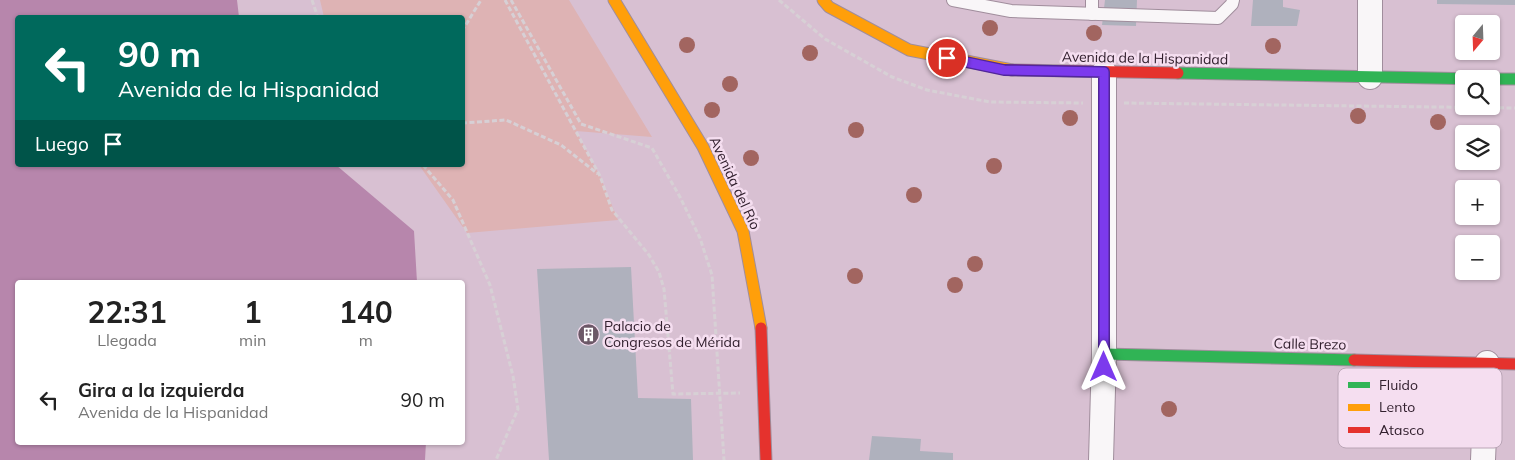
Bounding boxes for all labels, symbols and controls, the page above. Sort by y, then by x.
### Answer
north arrow [1455,15,1500,60]
map controls [1455,15,1500,280]
text: 90 m [118,32,201,76]
icon: left [35,35,100,100]
pin [926,37,968,79]
icon: arrive [933,44,961,72]
street label: Avenida de la Hispanidad [1062,48,1228,68]
button: search [1455,70,1500,115]
text: Avenida de la Hispanidad [118,75,380,103]
button: layers [1455,125,1500,170]
icon: arrive [99,130,127,158]
text: Luego [35,132,89,156]
street label: Avenida del Río [706,133,764,233]
button: + [1455,180,1500,225]
button: − [1455,235,1500,280]
text: 22:31 [87,293,167,331]
text: 1 [244,293,262,331]
text: 140 [339,293,393,331]
place label: Palacio de Congresos de Mérida [604,317,740,351]
building icon: Palacio de Congresos de Mérida [576,322,600,346]
text: Llegada [97,330,157,350]
text: min [239,330,266,350]
text: m [359,330,373,350]
street label: Calle Brezo [1273,334,1347,354]
position arrow [1077,340,1129,392]
legend [1338,368,1502,448]
text: Fluido [1379,376,1418,394]
text: Gira a la izquierda [78,378,244,402]
icon: left [35,386,63,414]
text: 90 m [401,388,445,412]
text: Lento [1379,398,1415,416]
text: Avenida de la Hispanidad [78,402,268,422]
text: Atasco [1379,421,1424,439]

